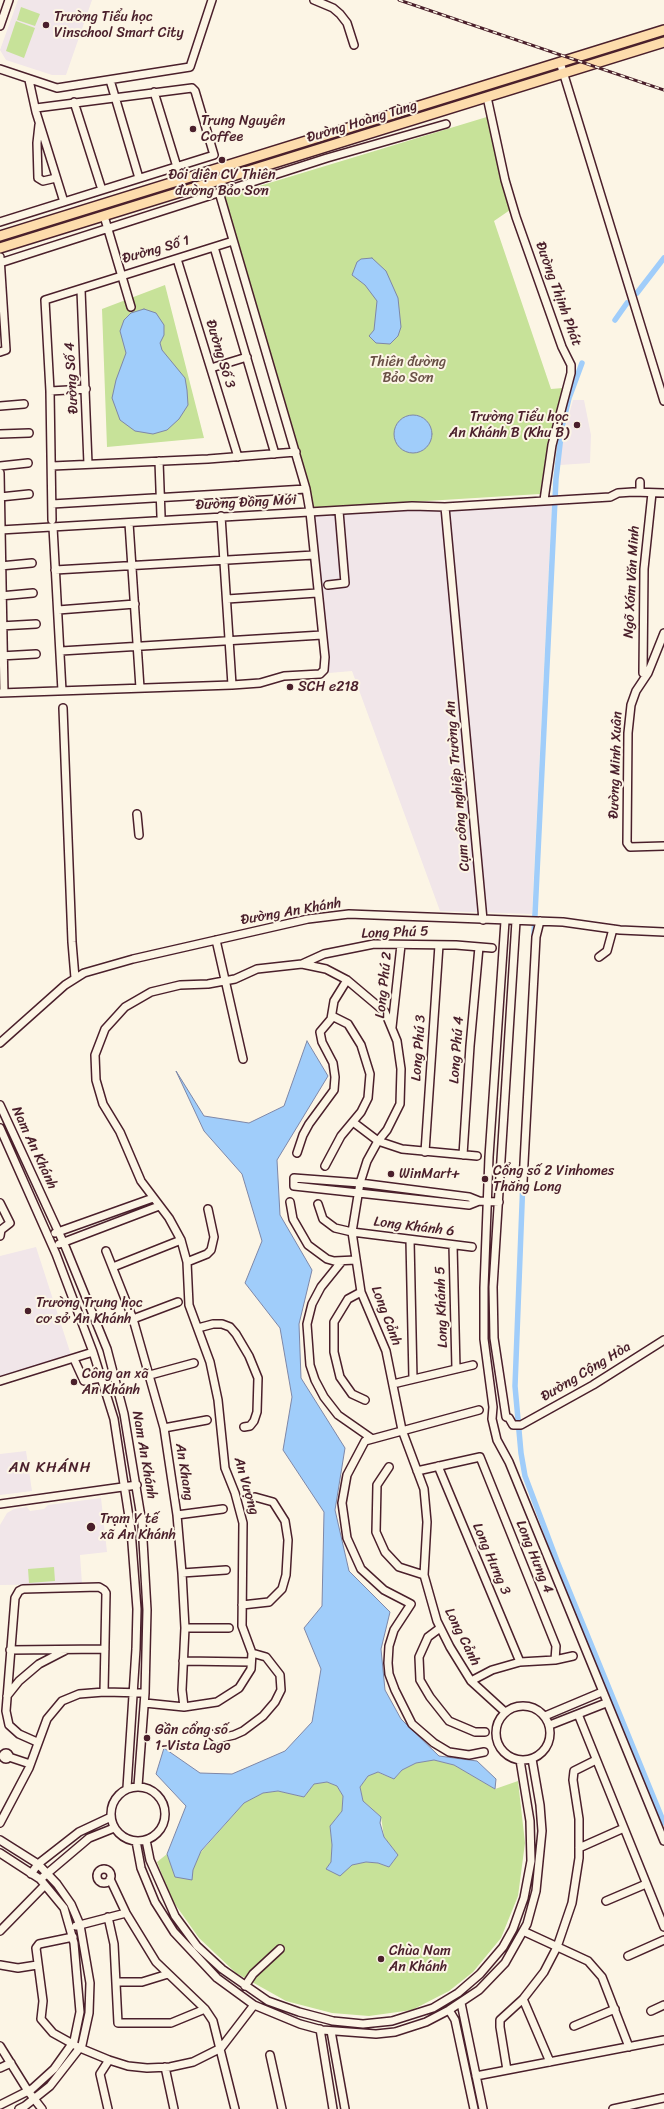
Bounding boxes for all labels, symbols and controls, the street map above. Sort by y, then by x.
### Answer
place label: Trường Tiểu học Vinschool Smart City [54,9,184,42]
marker: Trường Tiểu học Vinschool Smart City [41,20,51,30]
street label: Đường Hoàng Tùng [305,97,419,147]
place label: Trung Nguyên Coffee [201,113,285,146]
marker: Trung Nguyên Coffee [188,124,198,134]
marker: Đối diện CV Thiên đường Bảo Sơn [217,155,227,165]
place label: Đối diện CV Thiên đường Bảo Sơn [168,167,276,200]
street label: Đường Số 1 [120,232,192,268]
street label: Đường Thịnh Phát [531,239,585,349]
street label: Đường Số 3 [202,318,238,390]
street label: Đường Số 4 [62,342,82,414]
park label: Thiên đường Bảo Sơn [370,354,446,386]
place label: Trường Tiểu học An Khánh B (Khu B) [449,409,569,442]
marker: Trường Tiểu học An Khánh B (Khu B) [572,420,582,430]
street label: Đường Đồng Mới [195,492,297,514]
street label: Ngõ Xóm Văn Minh [621,525,643,639]
place label: SCH e218 [298,679,359,695]
marker: SCH e218 [285,682,295,692]
street label: Cụm công nghiệp Trường An [442,700,474,872]
street label: Đường Minh Xuân [606,711,626,819]
street label: Đường An Khánh [239,895,343,929]
street label: Long Phú 5 [361,923,429,943]
street label: Long Phú 2 [372,951,396,1019]
street label: Long Phú 3 [408,1014,430,1082]
street label: Long Phú 4 [446,1016,468,1084]
street label: Nam An Khánh [8,1104,60,1192]
place label: Cổng số 2 Vinhomes Thăng Long [493,1163,614,1196]
place label: WinMart+ [399,1166,460,1182]
marker: WinMart+ [386,1169,396,1179]
marker: Cổng số 2 Vinhomes Thăng Long [480,1174,490,1184]
street label: Long Khánh 6 [373,1214,455,1240]
street label: Long Khánh 5 [432,1266,452,1348]
street label: Long Cảnh [367,1284,405,1348]
place label: Trường Trung học cơ sở An Khánh [36,1295,143,1328]
marker: Trường Trung học cơ sở An Khánh [23,1306,33,1316]
street label: Đường Cộng Hòa [538,1339,634,1405]
place label: Công an xã An Khánh [82,1366,148,1398]
marker: Công an xã An Khánh [69,1377,79,1387]
street label: Nam An Khánh [128,1410,160,1500]
street label: An Khang [171,1442,197,1502]
street label: An Vượng [230,1455,262,1517]
district label: AN KHÁNH [9,1459,91,1477]
place label: Trạm Y tế xã An Khánh [100,1511,176,1544]
street label: Long Hưng 4 [512,1518,556,1596]
marker: Trạm Y tế xã An Khánh [85,1521,97,1533]
street label: Long Hưng 3 [468,1521,514,1597]
street label: Long Cảnh [440,1605,484,1669]
place label: Gần cổng số 1-Vista Lago [155,1722,231,1754]
marker: Gần cổng số 1-Vista Lago [142,1733,152,1743]
place label: Chùa Nam An Khánh [389,1943,451,1976]
marker: Chùa Nam An Khánh [376,1954,386,1964]

